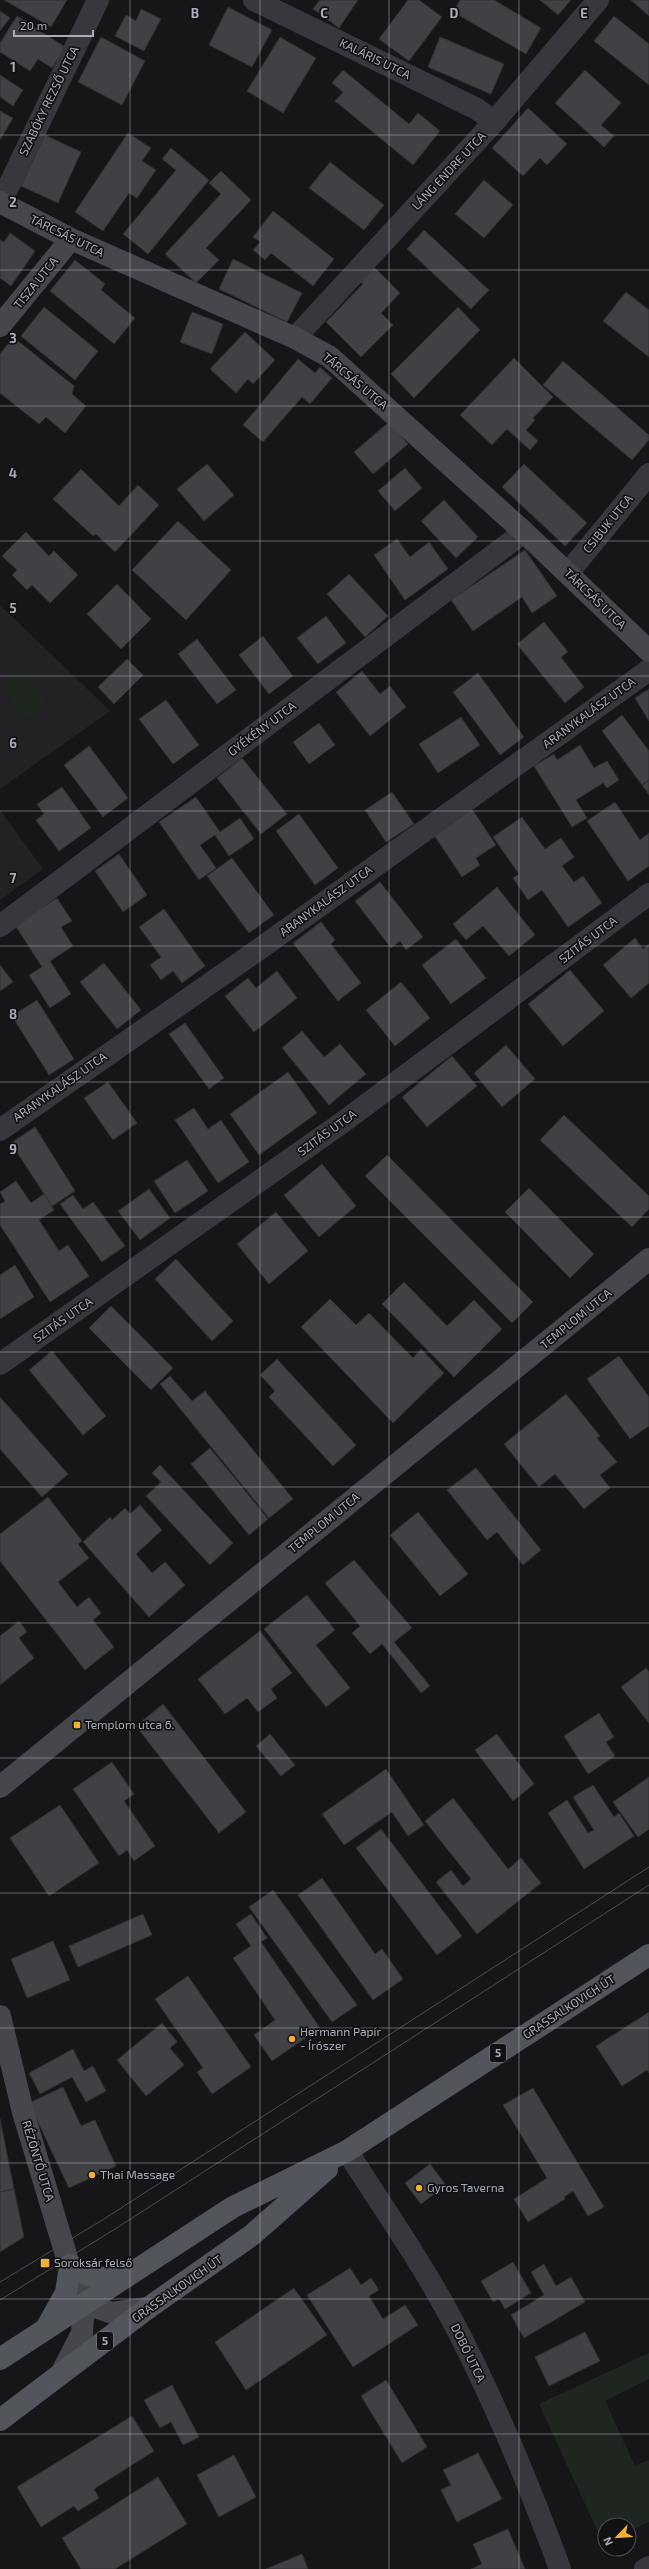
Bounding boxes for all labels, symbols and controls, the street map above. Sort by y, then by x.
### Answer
text: B [191,5,199,21]
text: C [320,5,328,21]
text: D [450,5,459,21]
text: E [580,5,588,21]
scale bar [14,12,93,38]
text: 20 m [20,18,47,32]
street label: KALÁRIS UTCA [338,35,414,82]
street label: SZABÓKY REZSŐ UTCA [15,43,81,158]
text: 1 [10,59,16,75]
street label: LÁNG ENDRE UTCA [409,128,488,212]
text: 2 [9,194,17,210]
street label: TÁRCSÁS UTCA [28,211,107,259]
street label: TISZA UTCA [10,253,61,311]
text: 3 [9,330,17,346]
street label: TÁRCSÁS UTCA [320,349,391,412]
text: 4 [9,465,17,481]
street label: CSIBUK UTCA [579,491,635,555]
street label: TÁRCSÁS UTCA [562,565,630,632]
text: 5 [9,600,17,616]
street label: ARANYKALÁSZ UTCA [539,674,638,751]
street label: GYÉKÉNY UTCA [225,698,299,758]
text: 6 [9,735,17,751]
street label: ARANYKALÁSZ UTCA [276,862,375,939]
text: 7 [10,870,17,886]
street label: SZITÁS UTCA [556,913,620,966]
text: 8 [9,1006,17,1022]
street label: ARANYKALÁSZ UTCA [10,1048,109,1124]
street label: SZITÁS UTCA [294,1106,359,1158]
text: 9 [9,1141,17,1157]
street label: TEMPLOM UTCA [537,1285,614,1351]
street label: SZITÁS UTCA [30,1293,95,1345]
street label: TEMPLOM UTCA [285,1489,362,1555]
place label: Templom utca 6. [85,1717,174,1731]
marker: Templom utca 6. [72,1720,82,1730]
street label: GRASSALKOVICH ÚT [520,1971,617,2041]
place label: Hermann Papír - Írószer [300,2024,382,2052]
marker: Hermann Papír - Írószer [287,2034,297,2044]
road number: 5 [490,2044,506,2062]
street label: RÉZÖNTŐ UTCA [20,2119,58,2203]
place label: Thai Massage [100,2167,175,2181]
marker: Thai Massage [87,2170,97,2180]
place label: Gyros Taverna [427,2180,504,2194]
marker: Gyros Taverna [414,2183,424,2193]
street label: GRASSALKOVICH ÚT [128,2252,224,2325]
place label: Soroksár felső [54,2255,132,2269]
marker: Soroksár felső [39,2257,51,2269]
street label: DOBÓ UTCA [449,2321,489,2385]
road number: 5 [97,2332,113,2350]
north arrow [597,2517,637,2557]
text: N [600,2535,615,2548]

